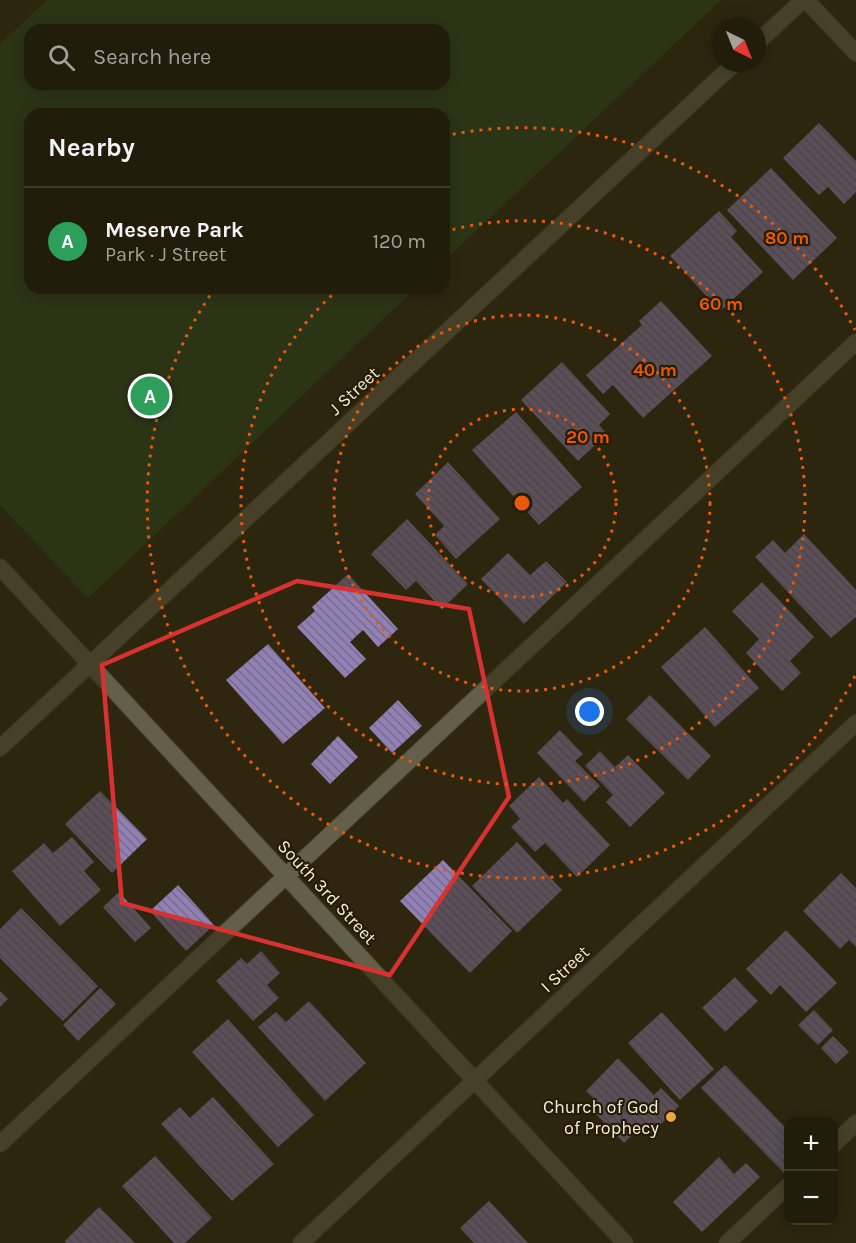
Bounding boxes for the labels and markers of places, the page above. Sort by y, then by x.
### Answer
pin: A [130,374,170,418]
centre of rings [512,493,532,513]
place label: Church of God of Prophecy [543,1096,660,1139]
marker: Church of God of Prophecy [664,1110,678,1124]

